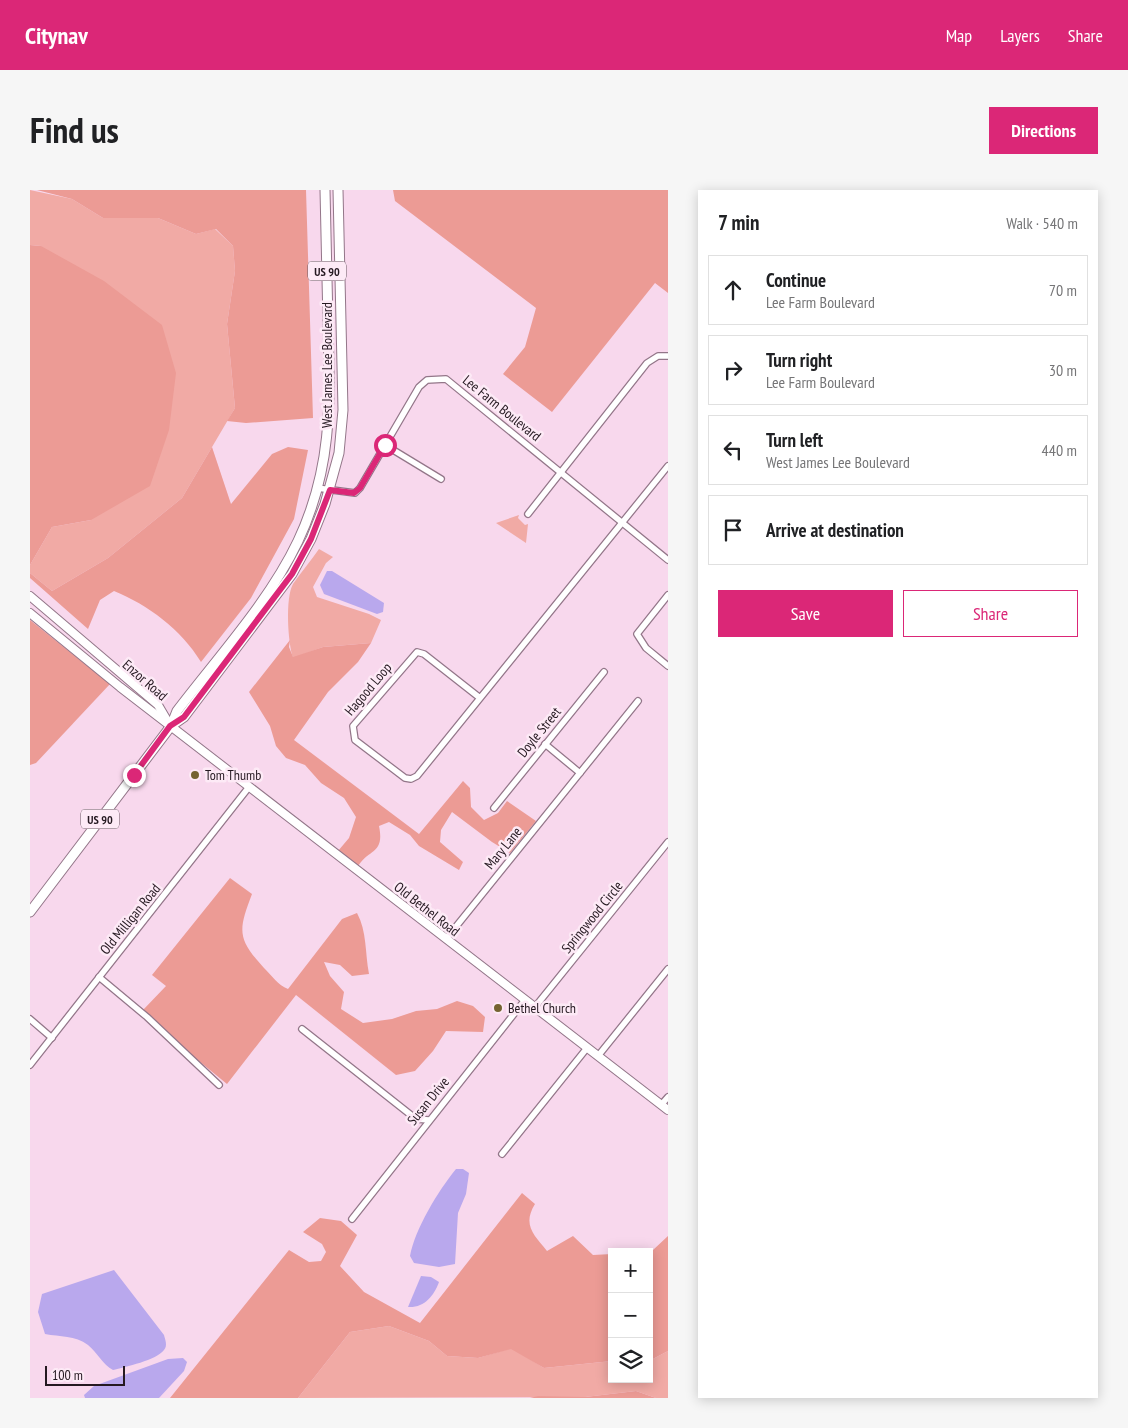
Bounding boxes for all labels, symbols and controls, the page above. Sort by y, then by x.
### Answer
text: Citynav [25,20,88,51]
text: Map [946,24,972,47]
text: Layers [1000,24,1040,47]
text: Share [1068,24,1103,47]
text: Find us [30,107,119,153]
button: Directions [989,107,1098,154]
text: 7 min [718,209,760,236]
text: Walk · 540 m [1006,213,1078,233]
road number: US 90 [308,262,346,280]
text: Continue [766,268,826,292]
icon: ahead [719,276,747,304]
text: 70 m [1049,280,1077,300]
text: Lee Farm Boulevard [766,292,875,312]
street label: West James Lee Boulevard [318,302,336,428]
text: Turn right [766,348,832,372]
icon: right [719,356,747,384]
text: 30 m [1049,360,1077,380]
street label: Lee Farm Boulevard [459,371,545,445]
text: Lee Farm Boulevard [766,372,875,392]
text: Turn left [766,428,823,452]
route start [374,434,397,457]
icon: left [719,436,747,464]
text: 440 m [1042,440,1077,460]
text: West James Lee Boulevard [766,452,910,472]
icon: arrive [719,516,747,544]
text: Arrive at destination [766,518,904,542]
button: Save [718,590,893,637]
button: Share [903,590,1078,637]
street label: Enzor Road [119,656,171,704]
street label: Hagood Loop [341,659,395,719]
street label: Doyle Street [513,703,565,761]
route end [123,764,146,787]
place label: Tom Thumb [205,766,261,784]
marker: Tom Thumb [189,769,201,781]
road number: US 90 [81,810,119,828]
street label: Mary Lane [480,823,526,873]
street label: Springwood Circle [557,877,627,957]
street label: Old Bethel Road [391,878,463,940]
street label: Old Milligan Road [96,880,164,958]
place label: Bethel Church [508,999,576,1017]
marker: Bethel Church [492,1002,504,1014]
street label: Susan Drive [403,1073,453,1129]
map controls [608,1248,653,1383]
button: + [608,1248,653,1293]
button: − [608,1293,653,1338]
button: layers [608,1338,653,1383]
scale bar [45,1363,125,1386]
text: 100 m [52,1366,83,1384]

